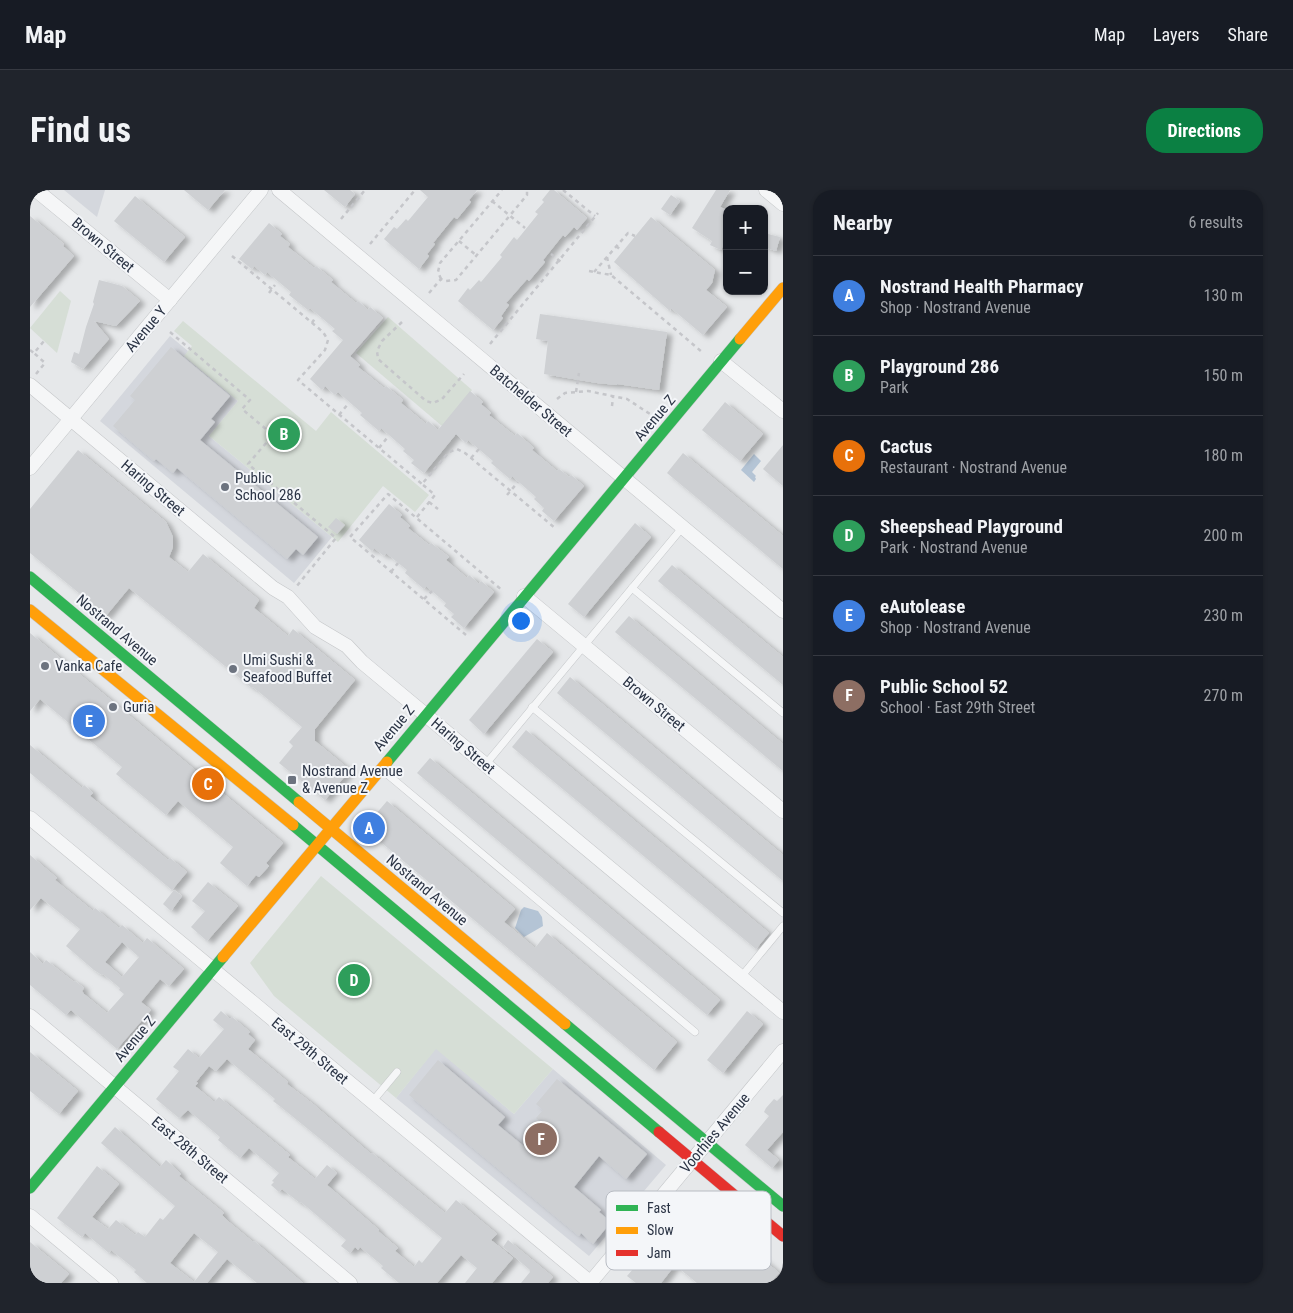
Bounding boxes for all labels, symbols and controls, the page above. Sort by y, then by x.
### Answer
text: Map [25,21,66,49]
text: Map [1094,24,1125,45]
text: Layers [1153,24,1200,45]
text: Share [1228,24,1268,45]
button: Directions [1146,108,1263,153]
text: Find us [30,110,131,151]
map controls [723,205,768,295]
button: + [723,205,768,250]
text: Nearby [833,211,892,235]
text: 6 results [1188,213,1243,232]
street label: Brown Street [68,214,138,276]
button: − [723,250,768,295]
text: Nostrand Health Pharmacy [880,275,1083,298]
text: A [844,286,854,305]
text: 130 m [1204,286,1243,305]
text: Shop · Nostrand Avenue [880,298,1031,317]
street label: Avenue Y [122,302,170,356]
text: Playground 286 [880,355,999,378]
street label: Batchelder Street [486,361,576,441]
text: B [845,366,853,385]
text: 150 m [1204,366,1243,385]
text: Park [880,378,909,397]
street label: Avenue Z [631,391,679,445]
pin: B [268,415,300,453]
text: Cactus [880,435,932,458]
text: C [844,446,854,465]
text: 180 m [1204,446,1243,465]
street label: Haring Street [117,456,189,520]
text: Restaurant · Nostrand Avenue [880,458,1067,477]
place label: Public School 286 [235,469,301,504]
marker: Public School 286 [219,481,231,493]
text: Sheepshead Playground [880,515,1063,538]
text: D [844,526,854,545]
text: 200 m [1204,526,1243,545]
text: Park · Nostrand Avenue [880,538,1027,557]
street label: Nostrand Avenue [73,591,161,669]
text: eAutolease [880,595,965,618]
text: E [845,606,853,625]
text: 230 m [1204,606,1243,625]
your location [508,608,534,634]
text: Shop · Nostrand Avenue [880,618,1031,637]
place label: Umi Sushi & Seafood Buffet [243,651,332,686]
place label: Vanka Cafe [55,657,122,675]
marker: Vanka Cafe [39,660,51,672]
marker: Umi Sushi & Seafood Buffet [227,663,239,675]
street label: Brown Street [619,673,689,735]
text: Public School 52 [880,675,1008,698]
text: F [845,686,853,705]
text: 270 m [1204,686,1243,705]
place label: Guria [123,698,154,716]
text: School · East 29th Street [880,698,1035,717]
marker: Guria [107,701,119,713]
street label: Avenue Z [370,701,418,755]
pin: E [73,702,105,740]
street label: Haring Street [427,714,499,778]
place label: Nostrand Avenue & Avenue Z [302,762,403,797]
pin: C [192,765,224,803]
marker: Nostrand Avenue & Avenue Z [286,774,298,786]
pin: A [353,809,385,847]
street label: Nostrand Avenue [383,851,471,929]
pin: D [338,961,370,999]
street label: Avenue Z [111,1012,159,1066]
street label: East 29th Street [268,1014,352,1088]
street label: Voorhies Avenue [676,1089,754,1177]
street label: East 28th Street [148,1113,232,1187]
pin: F [525,1120,557,1158]
legend [606,1191,771,1270]
text: Fast [647,1200,671,1216]
text: Slow [647,1222,674,1238]
text: Jam [647,1245,671,1261]

